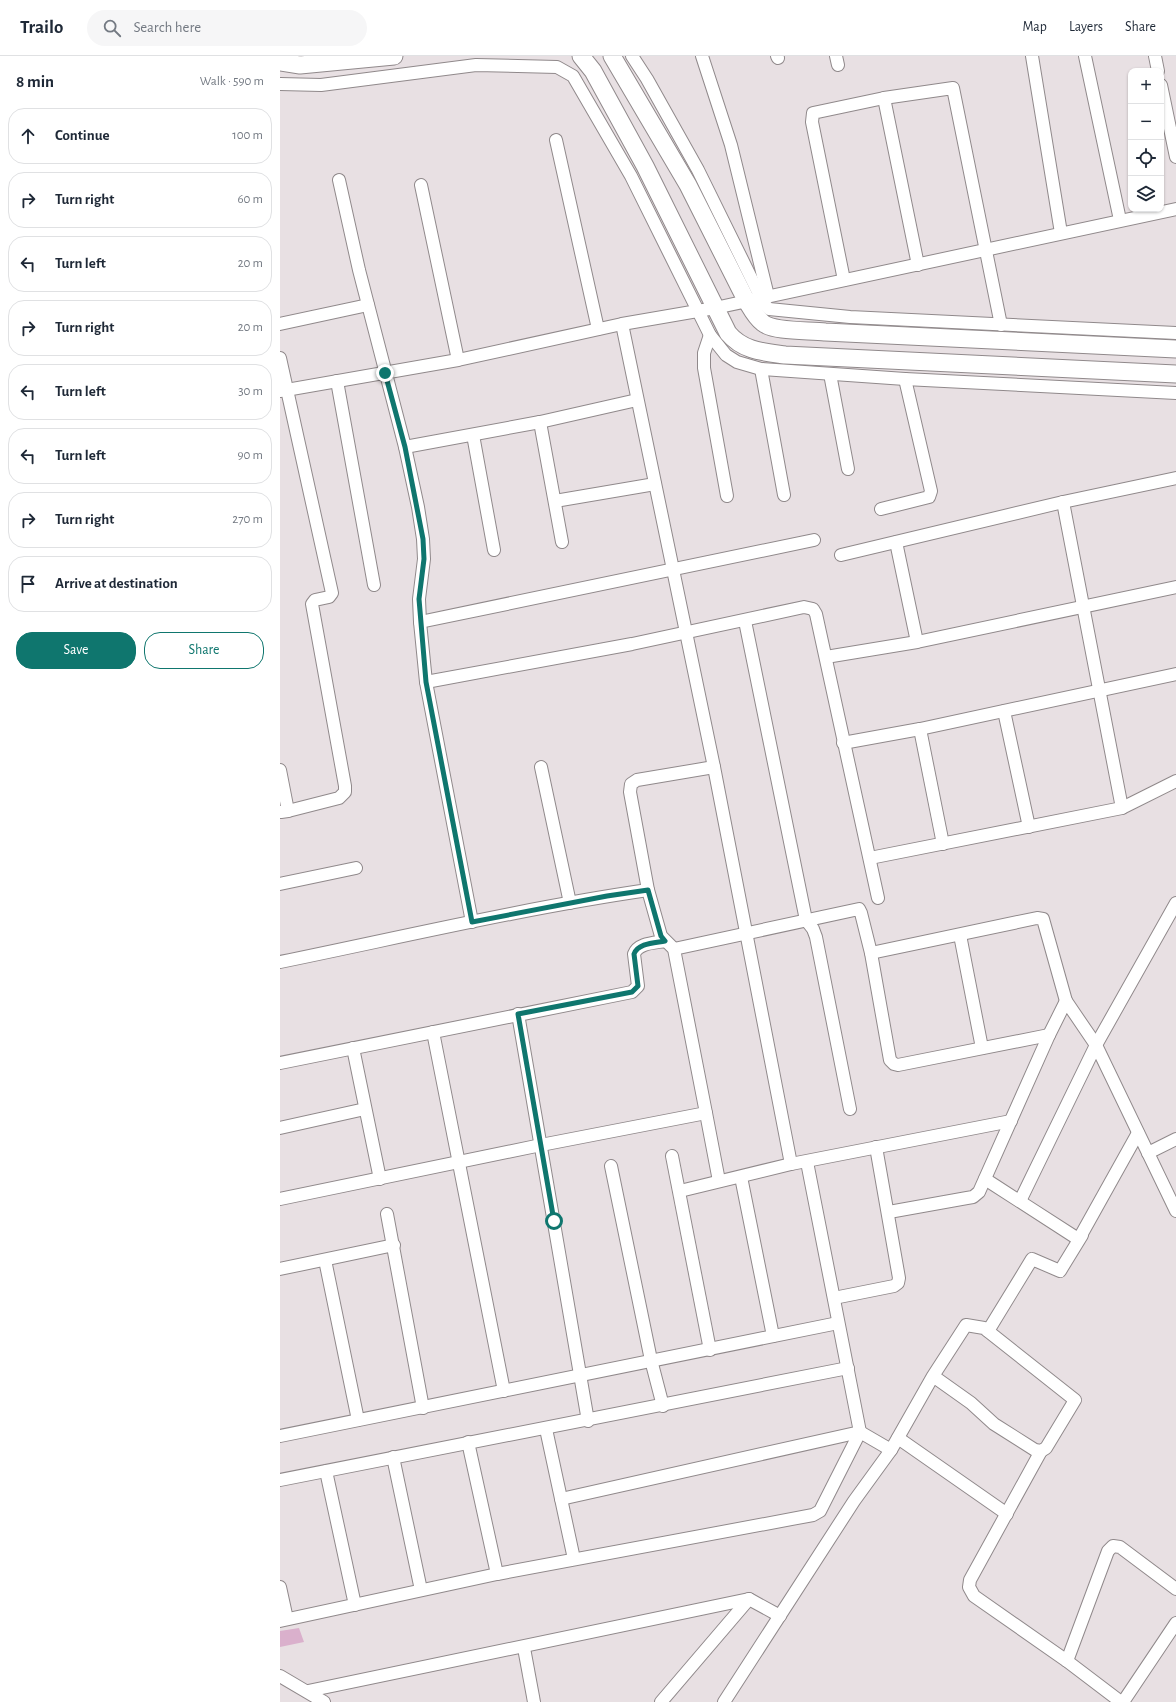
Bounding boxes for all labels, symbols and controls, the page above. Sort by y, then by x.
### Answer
search box [87,10,367,46]
icon: search [101,17,123,39]
text: Trailo [20,18,63,37]
text: Search here [133,20,201,35]
text: Map [1022,20,1047,34]
text: Layers [1069,20,1103,34]
text: Share [1125,20,1156,34]
map controls [1128,68,1164,212]
button: + [1128,68,1164,104]
text: 8 min [16,73,54,90]
text: Walk · 590 m [200,75,264,88]
button: − [1128,104,1164,140]
icon: ahead [17,125,39,147]
text: Continue [55,128,110,143]
text: 100 m [232,129,263,142]
button: locate [1128,140,1164,176]
button: layers [1128,176,1164,212]
icon: right [17,189,39,211]
text: Turn right [55,192,114,207]
text: 60 m [237,193,263,206]
icon: left [17,253,39,275]
text: Turn left [55,256,106,271]
text: 20 m [238,257,263,270]
icon: right [17,317,39,339]
text: Turn right [55,320,114,335]
text: 20 m [238,321,263,334]
route end [376,364,394,382]
icon: left [17,381,39,403]
text: Turn left [55,384,106,399]
text: 30 m [238,385,263,398]
icon: left [17,445,39,467]
text: Turn left [55,448,106,463]
text: 90 m [237,449,263,462]
icon: right [17,509,39,531]
text: Turn right [55,512,114,527]
text: 270 m [232,513,263,526]
icon: arrive [17,573,39,595]
text: Arrive at destination [55,576,178,591]
button: Save [16,632,136,669]
button: Share [144,632,264,669]
route start [545,1212,563,1230]

